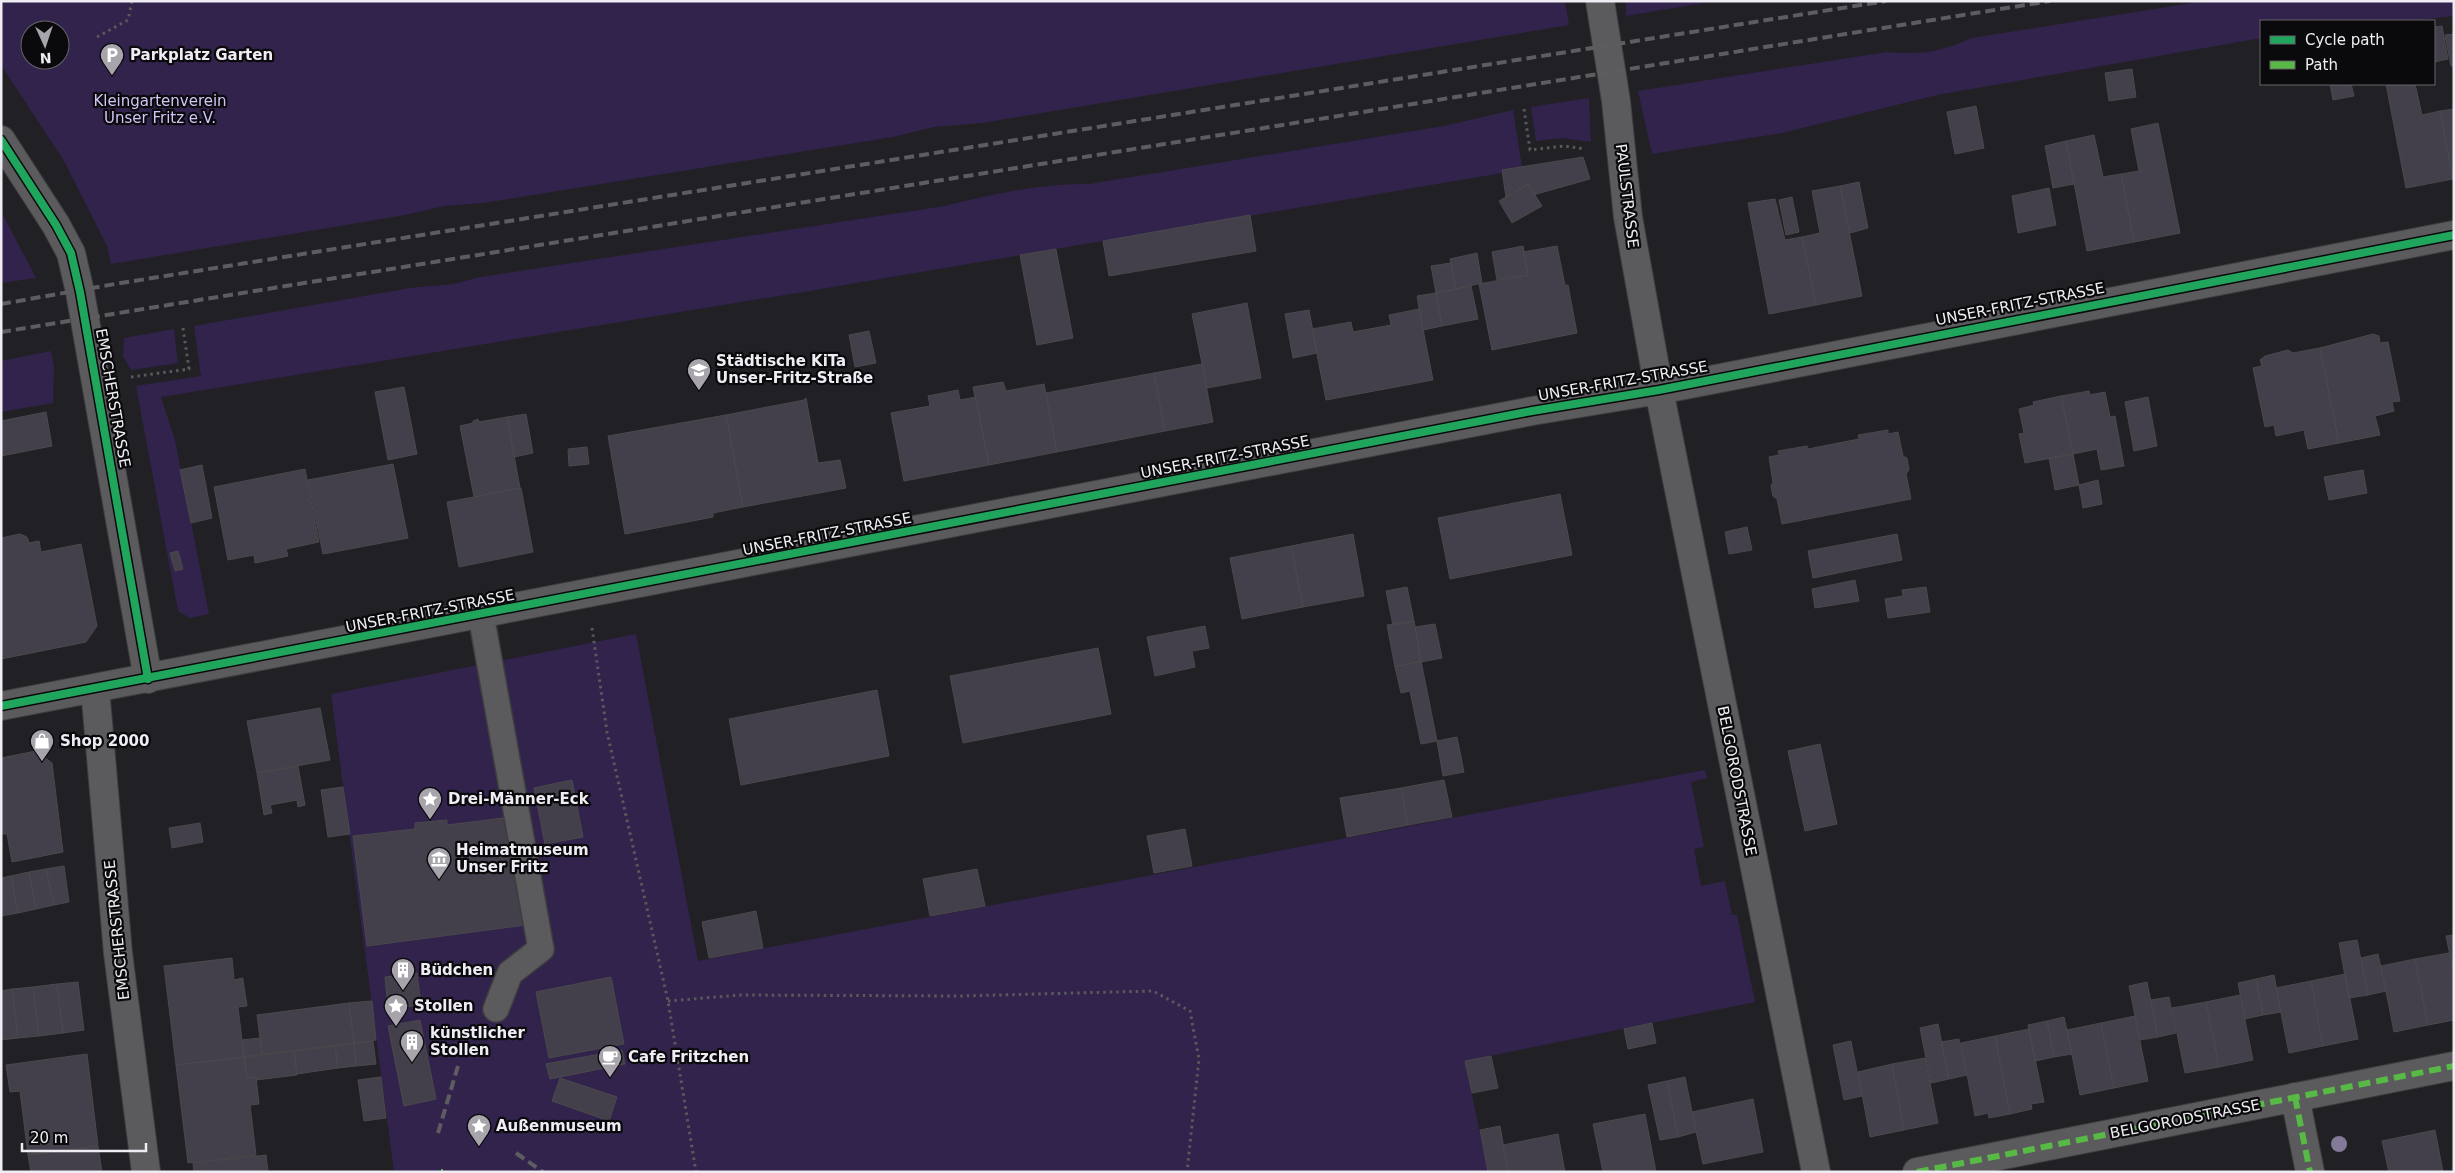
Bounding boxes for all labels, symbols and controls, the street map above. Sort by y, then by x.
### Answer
north arrow [20,20,70,70]
legend [2260,20,2435,85]
text: Cycle path [2305,31,2385,49]
parking icon: Parkplatz Garten [99,42,125,76]
place label: Parkplatz Garten [130,46,273,64]
text: N [39,50,52,66]
text: Path [2305,56,2338,74]
park label: Kleingartenverein Unser Fritz e.V. [93,92,227,127]
street label: PAULSTRASSE [1612,143,1642,249]
street label: UNSER-FRITZ-STRASSE [1934,279,2106,329]
street label: EMSCHERSTRASSE [92,327,134,469]
place label: Städtische KiTa Unser–Fritz-Straße [716,352,873,387]
school or university icon: Städtische KiTa Unser–Fritz-Straße [686,357,712,391]
street label: UNSER-FRITZ-STRASSE [1537,357,1709,405]
street label: UNSER-FRITZ-STRASSE [1139,432,1311,482]
street label: UNSER-FRITZ-STRASSE [741,509,913,559]
street label: UNSER-FRITZ-STRASSE [344,586,516,636]
street label: BELGORODSTRASSE [1714,704,1760,858]
shop icon: Shop 2000 [29,728,55,762]
place label: Shop 2000 [60,732,150,750]
place icon: Drei-Männer-Eck [417,786,443,820]
place label: Drei-Männer-Eck [448,790,590,808]
place label: Heimatmuseum Unser Fritz [456,841,589,876]
museum icon: Heimatmuseum Unser Fritz [426,846,452,880]
street label: EMSCHERSTRASSE [101,859,133,1001]
building icon: Büdchen [390,957,416,991]
place label: Büdchen [420,961,493,979]
place icon: Stollen [383,993,409,1027]
place label: Stollen [414,997,473,1015]
place label: künstlicher Stollen [430,1024,525,1059]
building icon: künstlicher Stollen [399,1029,425,1063]
cafe icon: Cafe Fritzchen [597,1044,623,1078]
place label: Cafe Fritzchen [628,1048,749,1066]
street label: BELGORODSTRASSE [2108,1096,2262,1142]
place icon: Außenmuseum [466,1113,492,1147]
place label: Außenmuseum [496,1117,622,1135]
scale bar [22,1120,146,1152]
text: 20 m [30,1129,68,1147]

